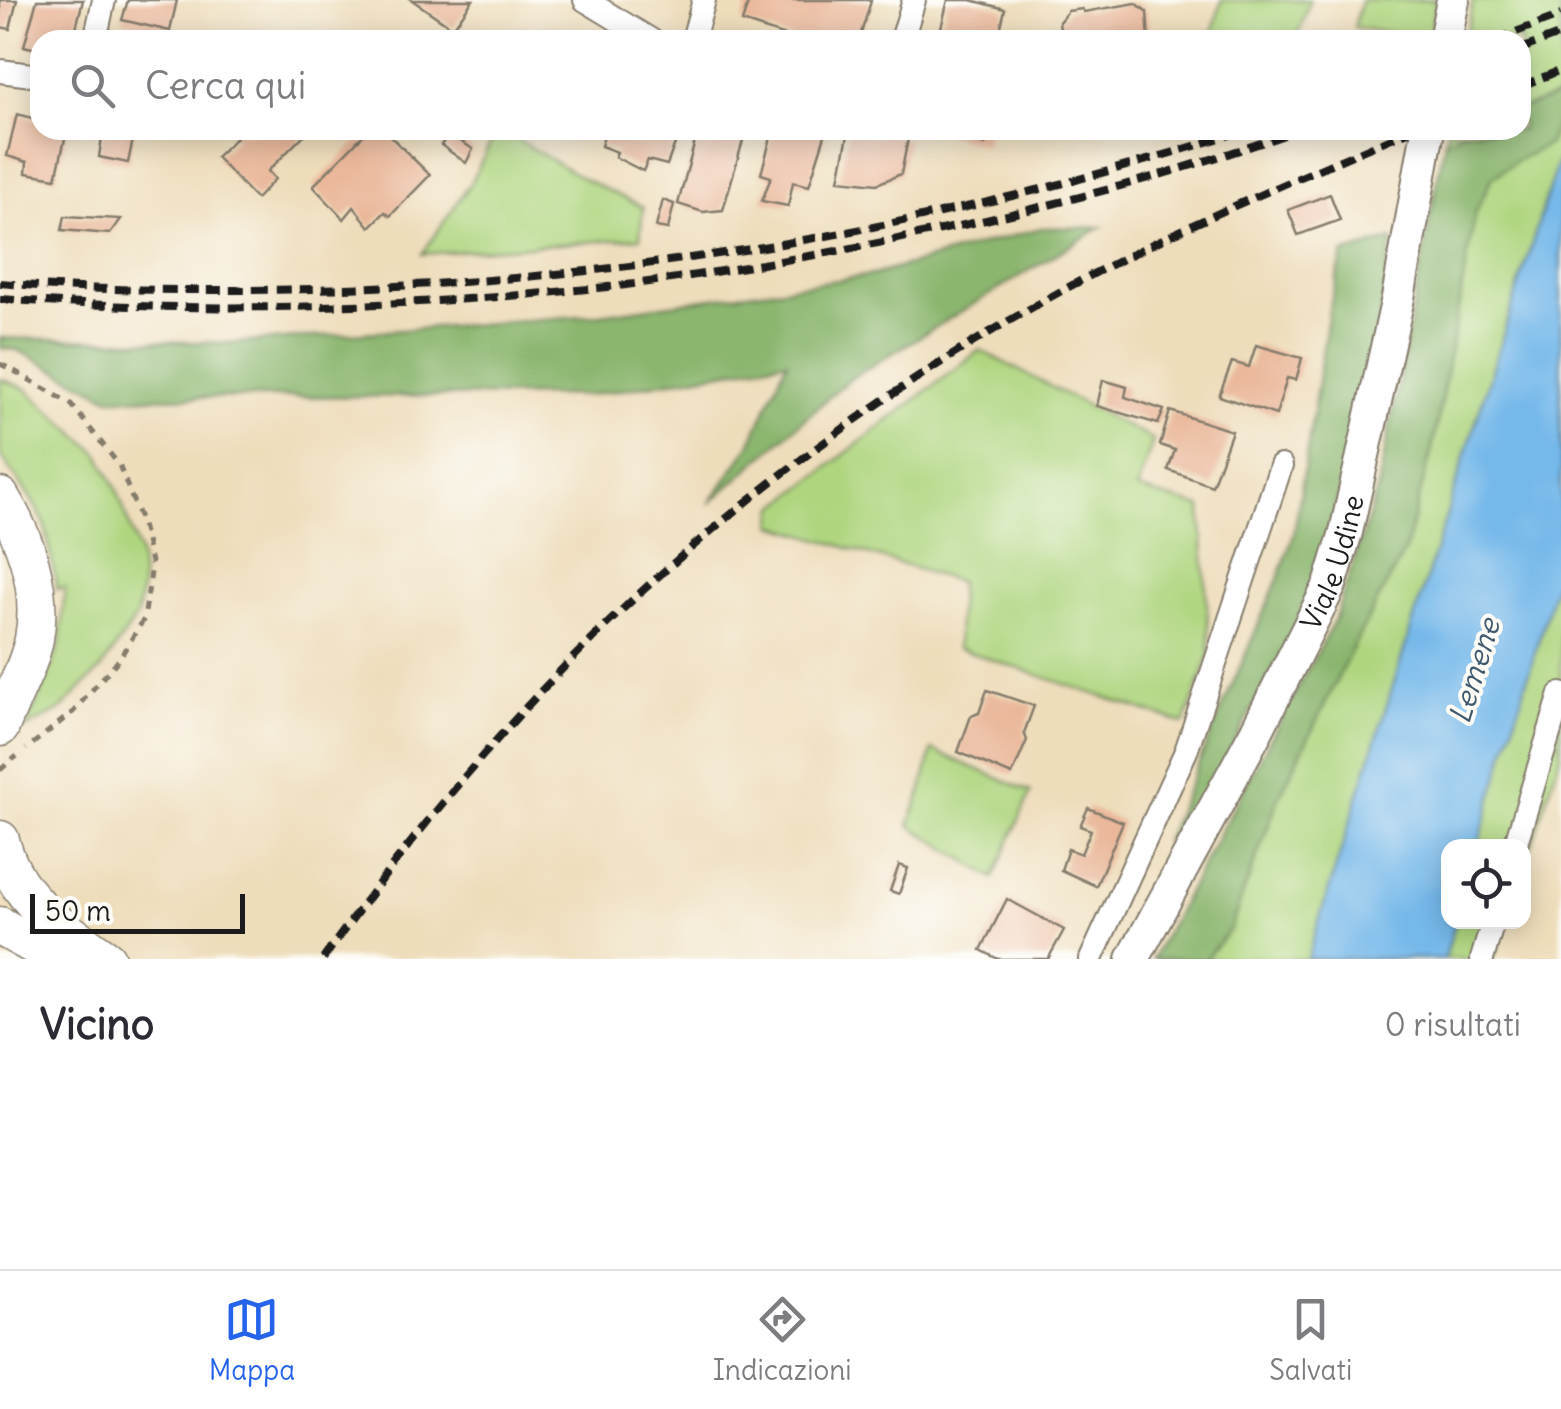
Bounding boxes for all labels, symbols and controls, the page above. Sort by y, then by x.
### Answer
search box [30,30,1531,140]
icon: search [65,58,120,113]
text: Cerca qui [145,62,306,109]
street label: Viale Udine [1292,492,1372,636]
water label: Lemene [1440,612,1508,728]
map controls [1441,839,1531,929]
button: locate [1441,839,1531,929]
scale bar [30,889,245,934]
text: 50 m [45,893,111,929]
text: Vicino [40,998,154,1050]
text: 0 risultati [1385,1004,1521,1045]
tab: Mappa [209,1292,295,1388]
tab: Indicazioni [713,1292,852,1388]
tab: Salvati [1269,1292,1352,1388]

